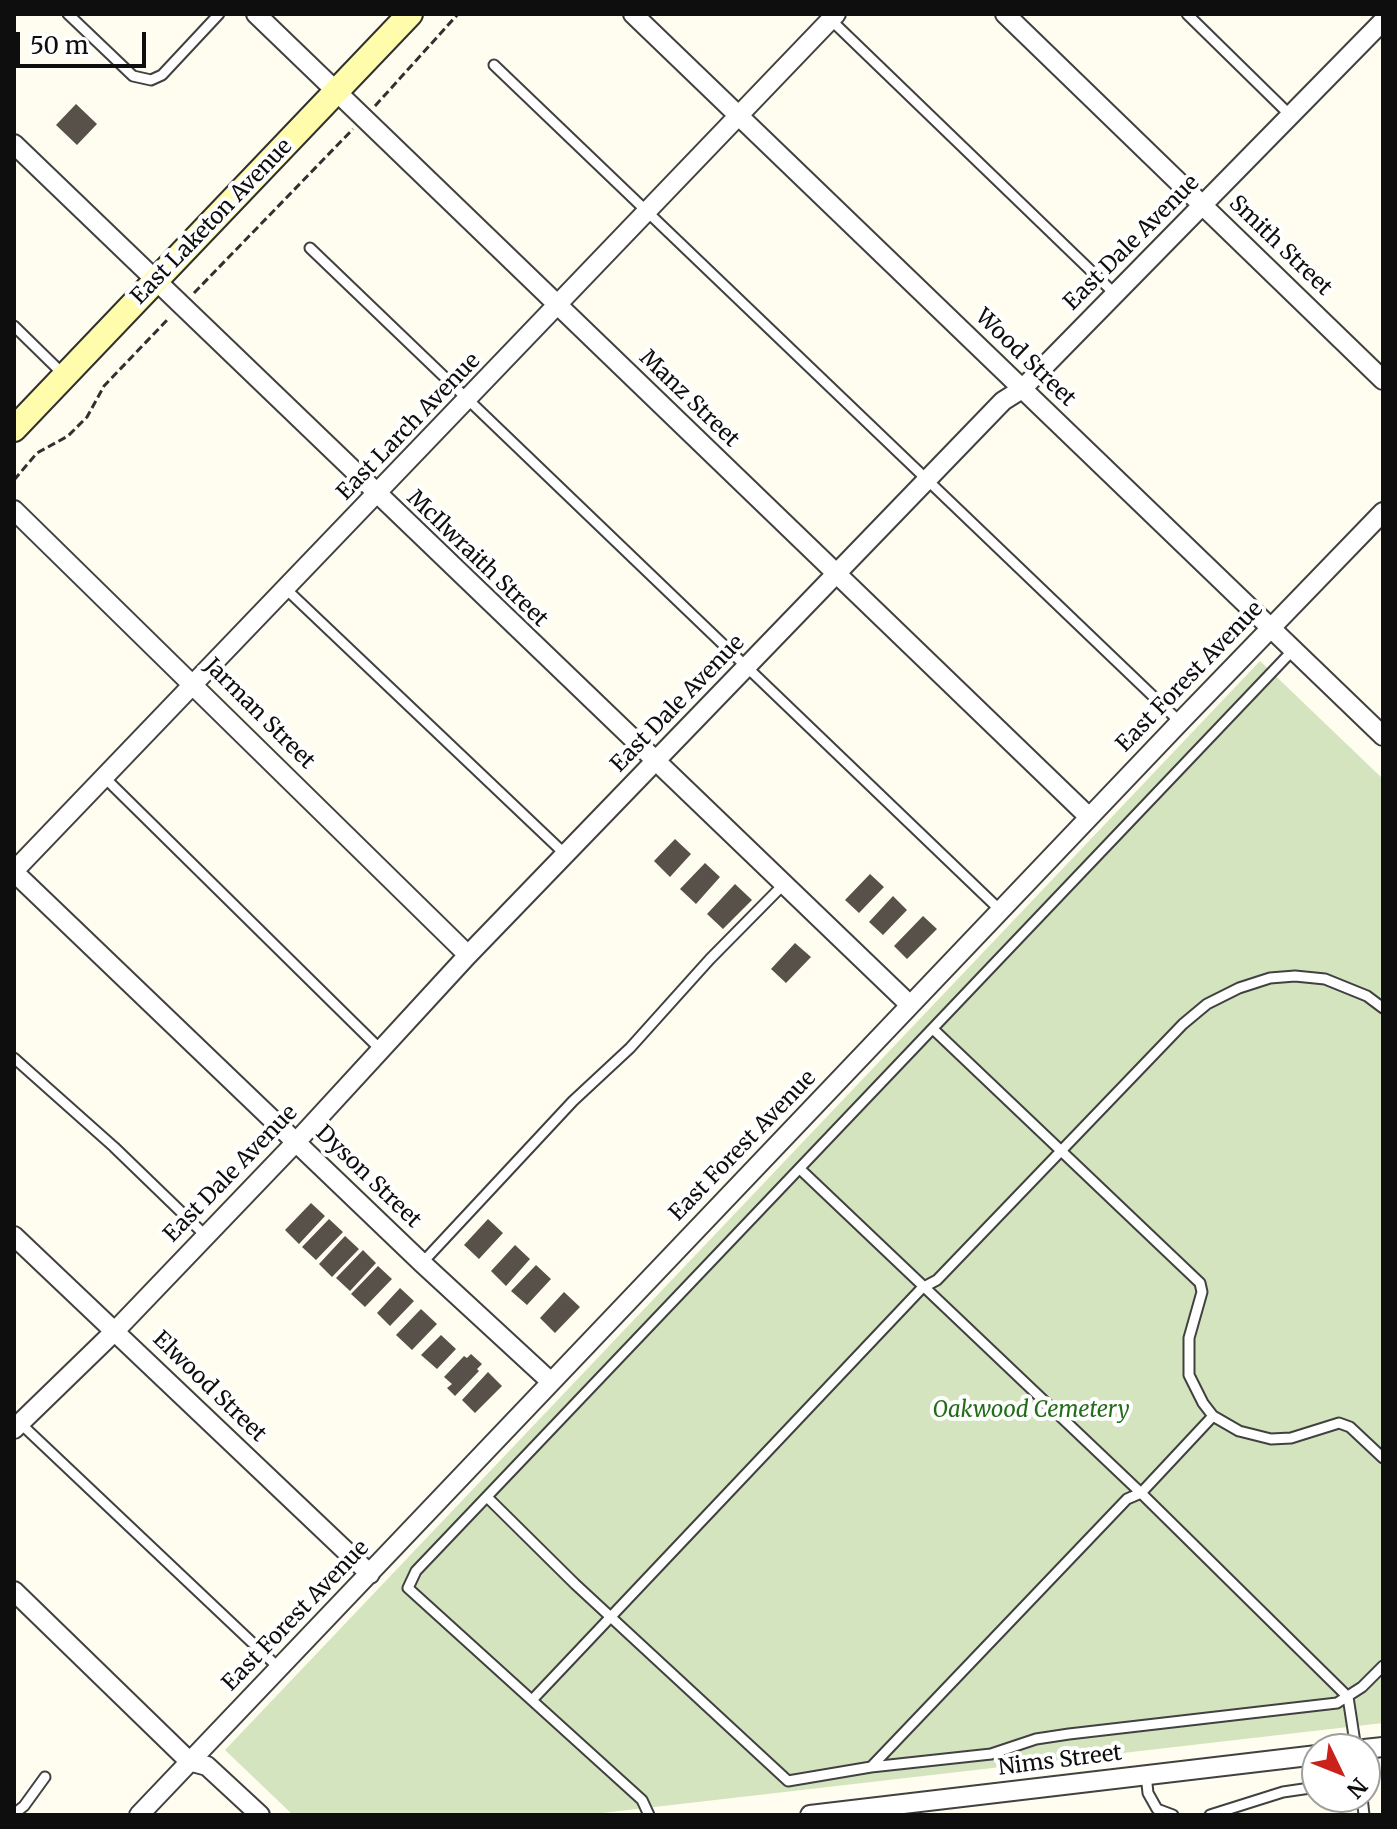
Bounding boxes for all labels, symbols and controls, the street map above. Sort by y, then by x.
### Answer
scale bar [20,16,150,66]
text: 50 m [30,30,89,61]
street label: East Laketon Avenue [126,134,298,310]
street label: East Dale Avenue [1059,170,1205,316]
street label: Smith Street [1223,190,1337,302]
street label: Wood Street [969,304,1081,412]
street label: Manz Street [634,345,744,453]
street label: East Larch Avenue [332,348,486,506]
street label: McIlwraith Street [401,485,553,633]
street label: East Forest Avenue [1111,596,1269,758]
street label: East Dale Avenue [606,630,750,778]
street label: Jarman Street [198,653,320,775]
street label: East Forest Avenue [664,1065,822,1227]
street label: East Dale Avenue [159,1100,303,1248]
street label: Dyson Street [310,1120,426,1234]
street label: Elwood Street [147,1326,271,1448]
park label: Oakwood Cemetery [933,1398,1129,1424]
street label: East Forest Avenue [217,1535,375,1697]
north arrow [1301,1733,1381,1813]
street label: Nims Street [997,1740,1123,1782]
text: N [1341,1772,1373,1804]

